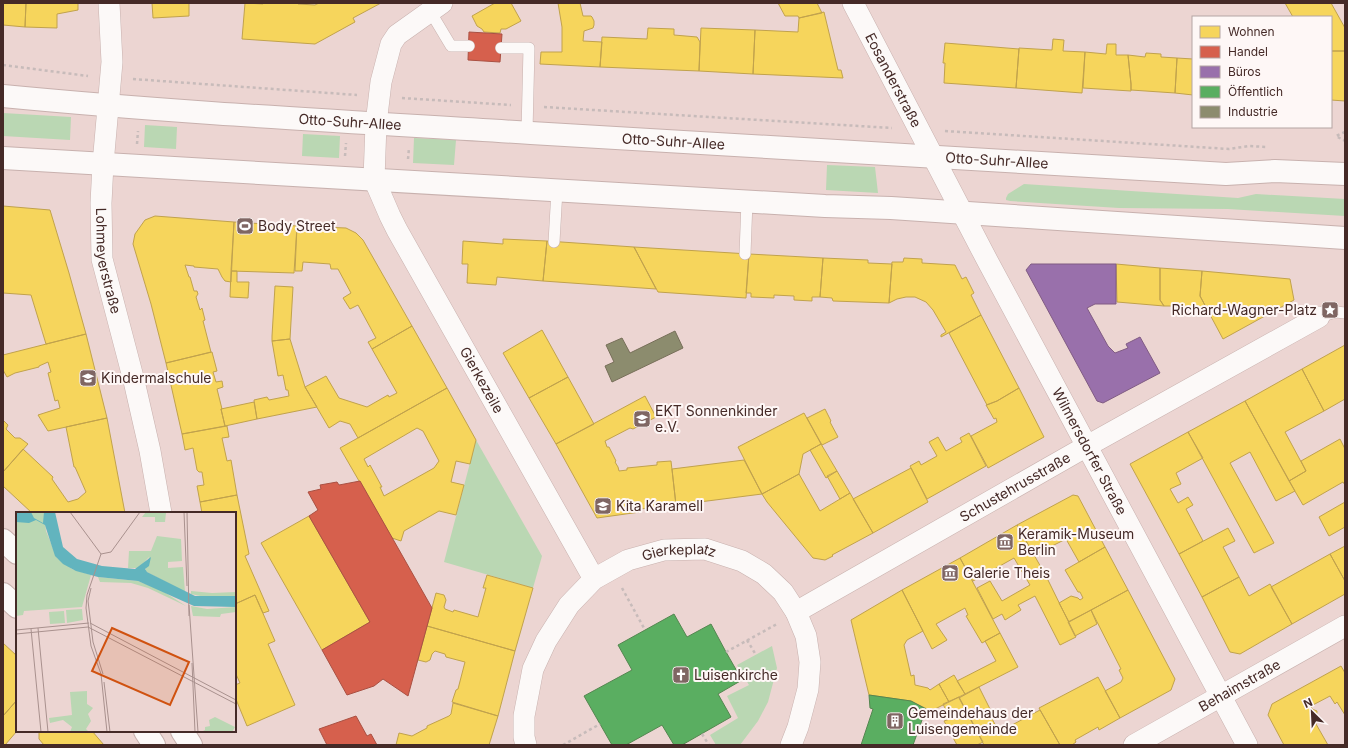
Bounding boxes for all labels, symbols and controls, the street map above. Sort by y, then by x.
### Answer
legend [1192,16,1332,128]
text: Wohnen [1228,24,1275,39]
street label: Eosanderstraße [862,30,925,130]
text: Handel [1228,44,1268,59]
text: Büros [1228,64,1261,79]
text: Öffentlich [1228,84,1283,99]
text: Industrie [1228,104,1278,119]
street label: Otto-Suhr-Allee [298,110,402,133]
street label: Otto-Suhr-Allee [621,129,726,153]
street label: Otto-Suhr-Allee [945,148,1049,171]
street label: Lohmeyerstraße [93,207,125,316]
sports icon: Body Street [235,216,255,236]
place label: Body Street [258,217,336,234]
place icon: Richard-Wagner-Platz [1320,300,1340,320]
place label: Richard-Wagner-Platz [1171,301,1317,318]
street label: Gierkezeile [457,344,508,416]
school or university icon: Kindermalschule [78,368,98,388]
place label: Kindermalschule [101,369,212,386]
street label: Wilmersdorfer Straße [1049,385,1131,518]
place label: EKT Sonnenkinder e.V. [655,402,778,435]
school or university icon: EKT Sonnenkinder e.V. [632,409,652,429]
street label: Schustehrusstraße [956,448,1073,525]
school or university icon: Kita Karamell [593,496,613,516]
place label: Kita Karamell [616,497,703,514]
inset map [16,512,236,732]
place label: Keramik-Museum Berlin [1018,525,1134,558]
museum icon: Keramik-Museum Berlin [995,532,1015,552]
street label: Gierkeplatz [640,540,719,564]
museum icon: Galerie Theis [940,563,960,583]
place label: Galerie Theis [963,564,1050,581]
street label: Behaimstraße [1195,655,1283,715]
church icon: Luisenkirche [671,665,691,685]
place label: Luisenkirche [694,666,778,683]
north arrow [1292,692,1332,732]
text: N [1301,695,1315,711]
place label: Gemeindehaus der Luisengemeinde [908,704,1033,737]
building icon: Gemeindehaus der Luisengemeinde [885,711,905,731]

